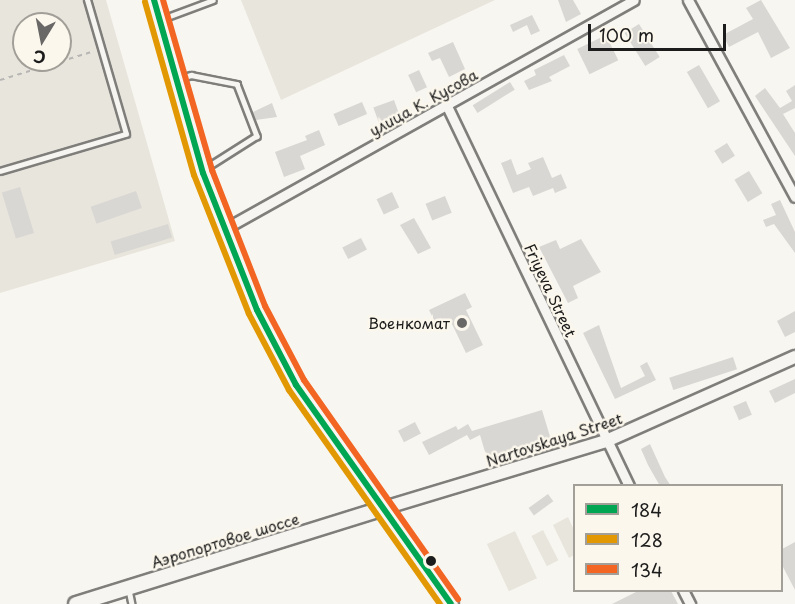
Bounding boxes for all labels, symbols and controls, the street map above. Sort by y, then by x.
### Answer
north arrow [12,12,72,72]
scale bar [591,12,729,50]
text: 100 m [599,21,654,48]
text: С [31,45,47,71]
street label: улица К. Кусова [366,65,480,139]
street label: Friyeva Street [521,240,581,340]
place label: Военкомат [368,314,450,332]
marker: Военкомат [455,316,469,330]
street label: Nartovskaya Street [483,408,625,470]
legend [573,484,783,592]
text: 184 [631,496,662,523]
street label: Аэропортовое шоссе [149,509,301,571]
text: 128 [631,526,663,553]
unlabelled marker [425,555,437,567]
text: 134 [631,556,663,583]

